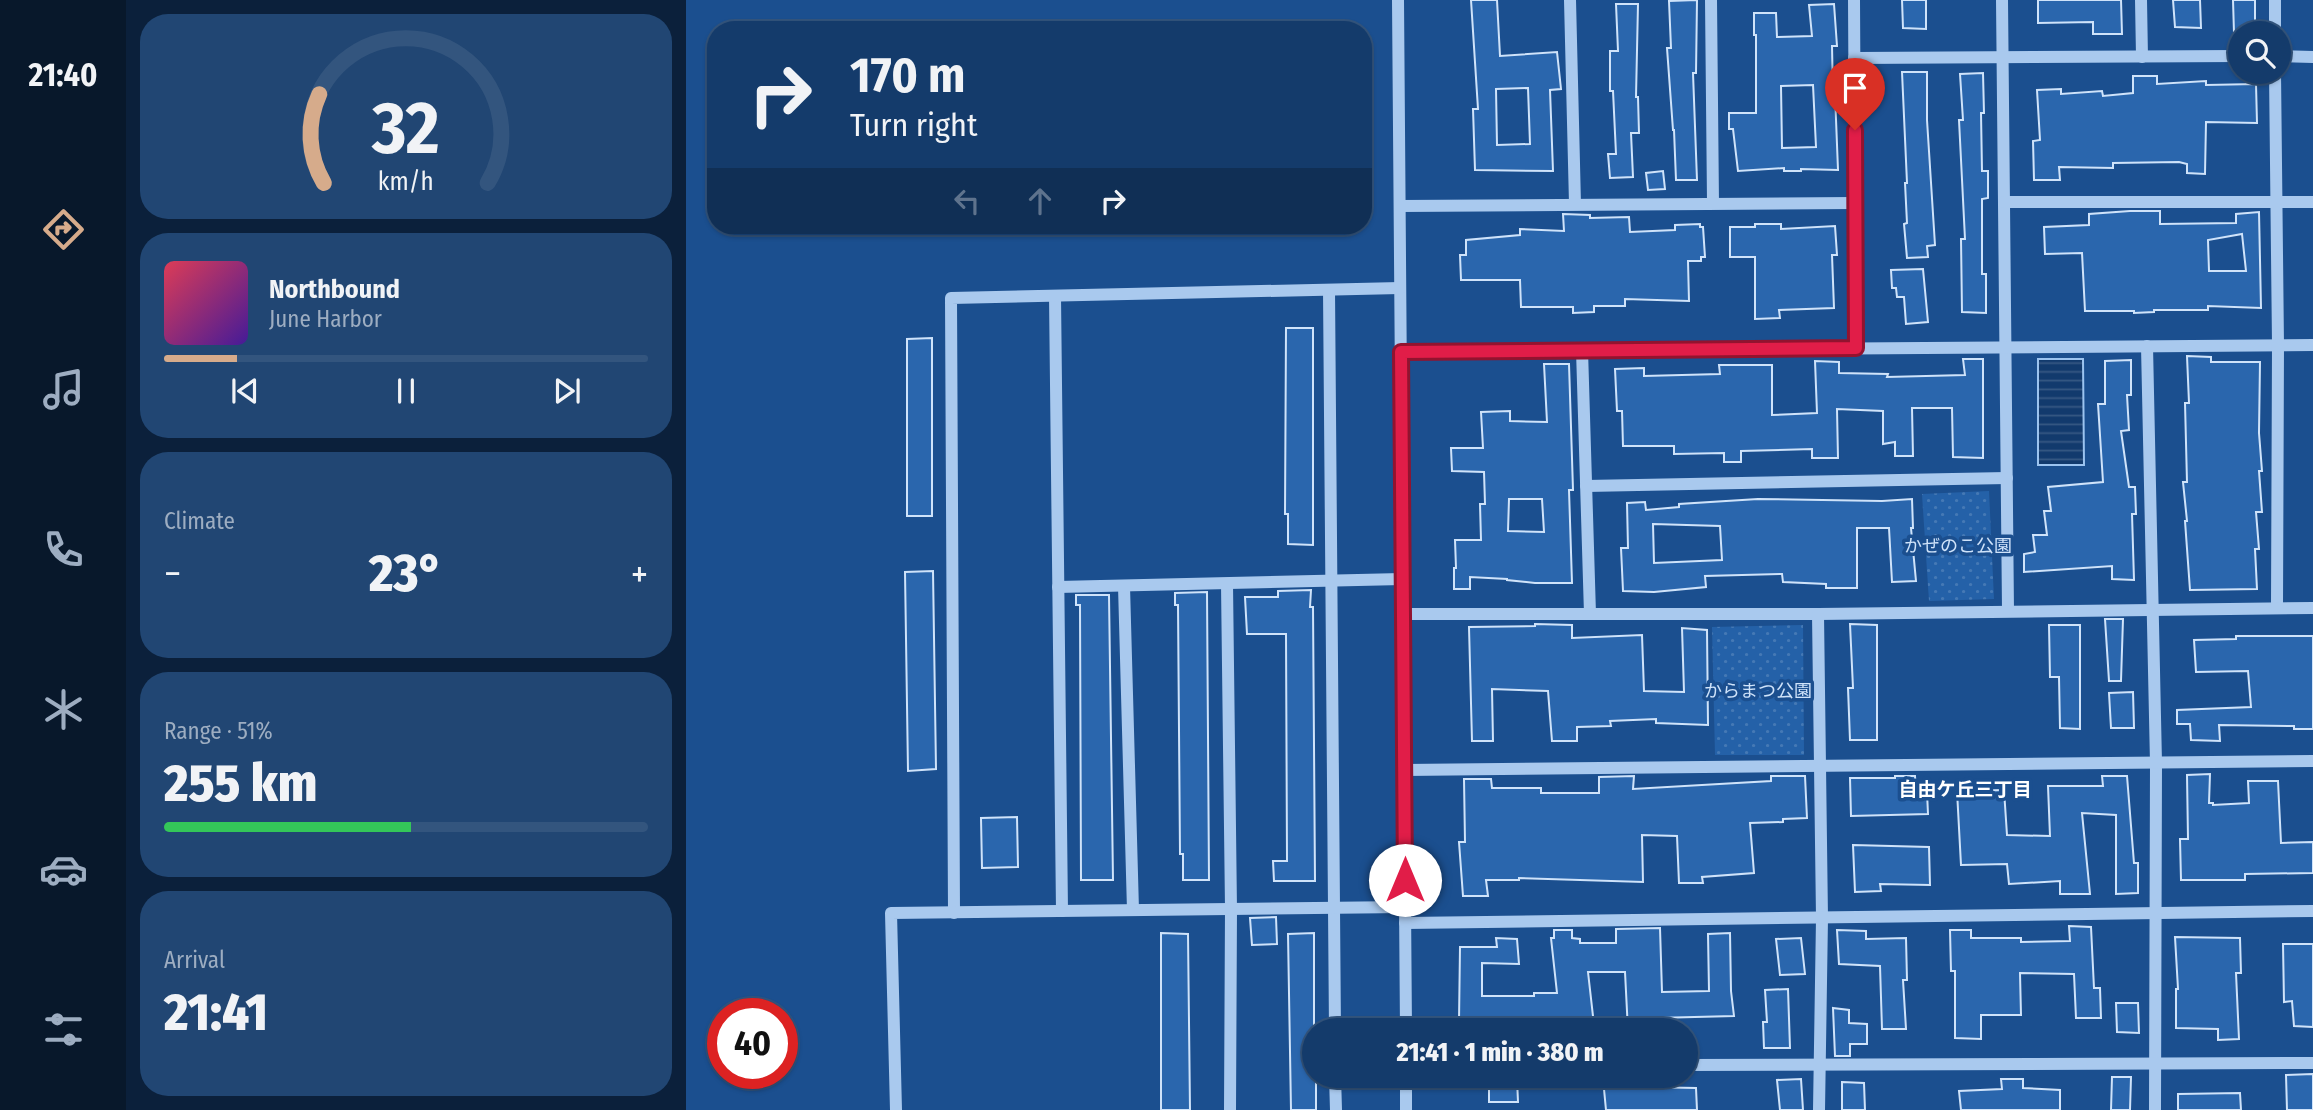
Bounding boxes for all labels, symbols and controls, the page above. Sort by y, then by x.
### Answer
map controls [2228,21,2291,84]
button: search [2228,21,2291,84]
text: 170 m [850,46,966,105]
icon: right [735,49,826,140]
text: 21:40 [29,56,97,94]
pin [1825,58,1885,130]
icon: arrive [1836,69,1874,107]
text: 32 [371,85,440,172]
text: Turn right [850,106,977,144]
text: km/h [378,166,434,196]
icon: left [948,182,986,220]
icon: ahead [1021,182,1059,220]
icon: right [1094,182,1132,220]
icon: directions [39,205,88,254]
text: Northbound [269,274,400,305]
text: June Harbor [269,305,382,333]
icon: music [39,365,88,414]
icon: previous [226,372,264,410]
icon: pause [387,372,425,410]
icon: next [548,372,586,410]
text: Climate [164,507,235,535]
icon: phone [39,525,88,574]
park label: かぜのこ公園 [1904,535,2012,557]
text: 23° [369,542,443,605]
text: − [164,551,181,597]
text: + [631,551,648,597]
park label: からまつ公園 [1704,680,1812,702]
icon: climate [39,685,88,734]
text: Range · 51% [164,717,273,745]
text: 255 km [164,752,317,815]
district label: 自由ケ丘三丁目 [1898,778,2032,801]
position arrow [1368,843,1442,917]
icon: car [39,845,88,894]
text: Arrival [164,946,225,974]
text: 21:41 [164,981,268,1044]
speed limit sign: 40 [707,998,798,1089]
icon: filters [39,1005,88,1054]
text: 21:41 · 1 min · 380 m [1396,1037,1604,1068]

